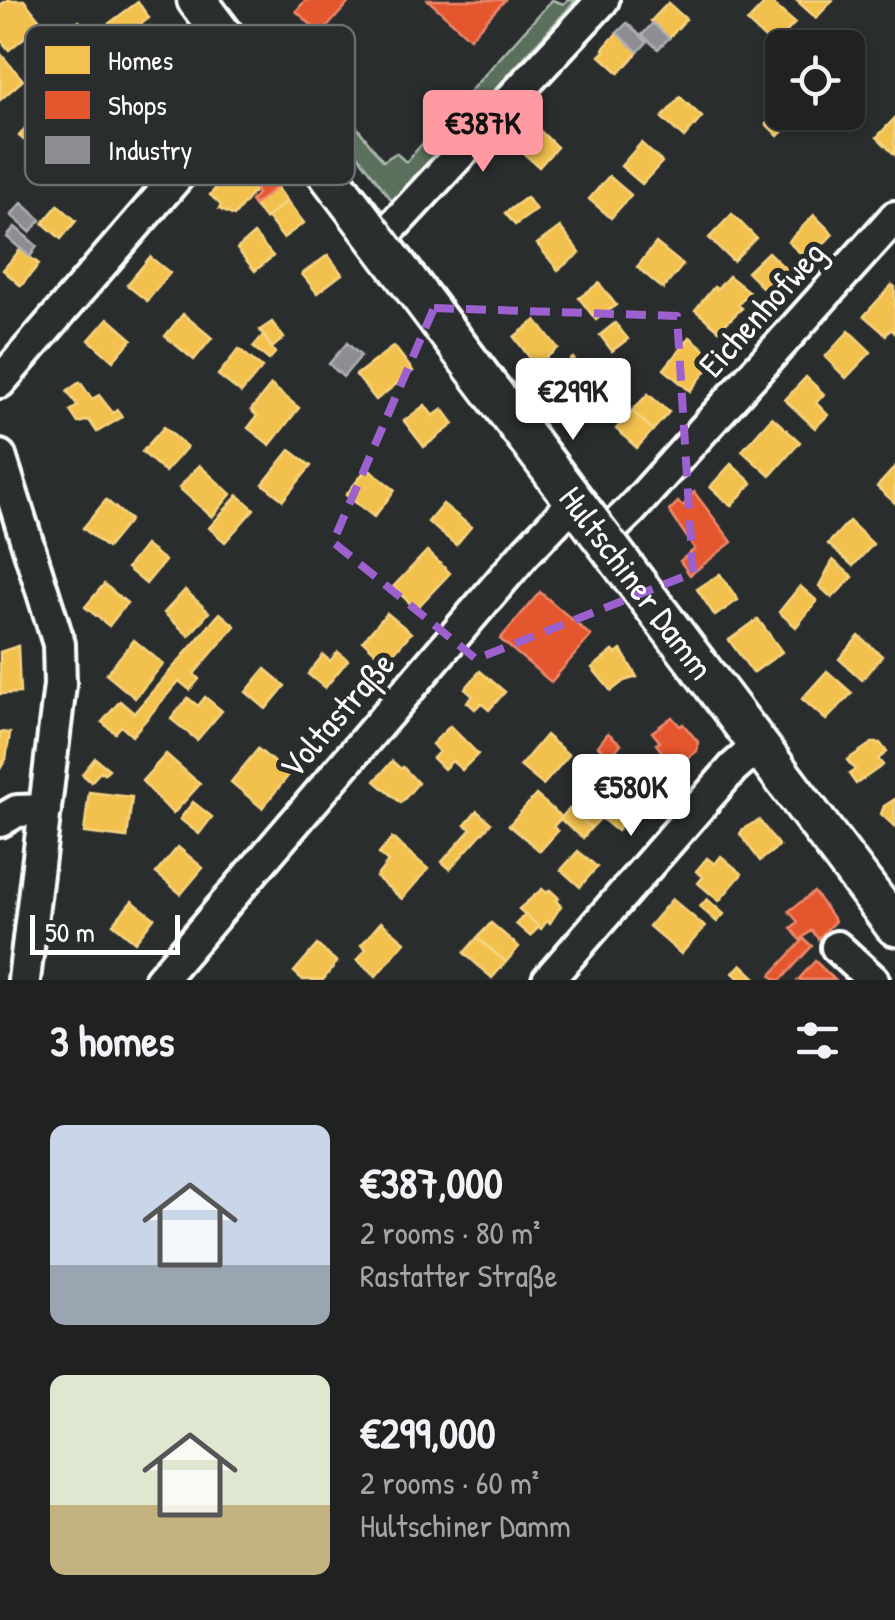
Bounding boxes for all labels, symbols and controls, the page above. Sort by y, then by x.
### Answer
legend [25,25,355,185]
map controls [765,30,865,130]
button: locate [765,30,865,130]
text: Homes [108,41,173,79]
text: Shops [108,86,167,124]
pin: €387K [413,90,553,175]
text: €387K [445,101,521,144]
text: Industry [108,131,193,169]
street label: Eichenhofweg [688,230,835,387]
pin: €299K [503,358,643,443]
text: €299K [538,369,608,412]
street label: Hultschiner Damm [549,476,725,689]
street label: Voltastraße [268,641,405,788]
pin: €580K [561,754,701,839]
text: €580K [594,765,668,808]
scale bar [30,910,180,954]
text: 50 m [45,913,95,951]
text: 3 homes [50,1012,175,1069]
icon: filters [790,1013,845,1068]
text: €387,000 [360,1154,503,1211]
icon: home [130,1165,250,1285]
text: 2 rooms · 80 m² [360,1211,540,1254]
text: Rastatter Straße [360,1254,558,1297]
text: €299,000 [360,1404,496,1461]
icon: home [130,1415,250,1535]
text: 2 rooms · 60 m² [360,1461,539,1504]
text: Hultschiner Damm [360,1504,571,1547]

